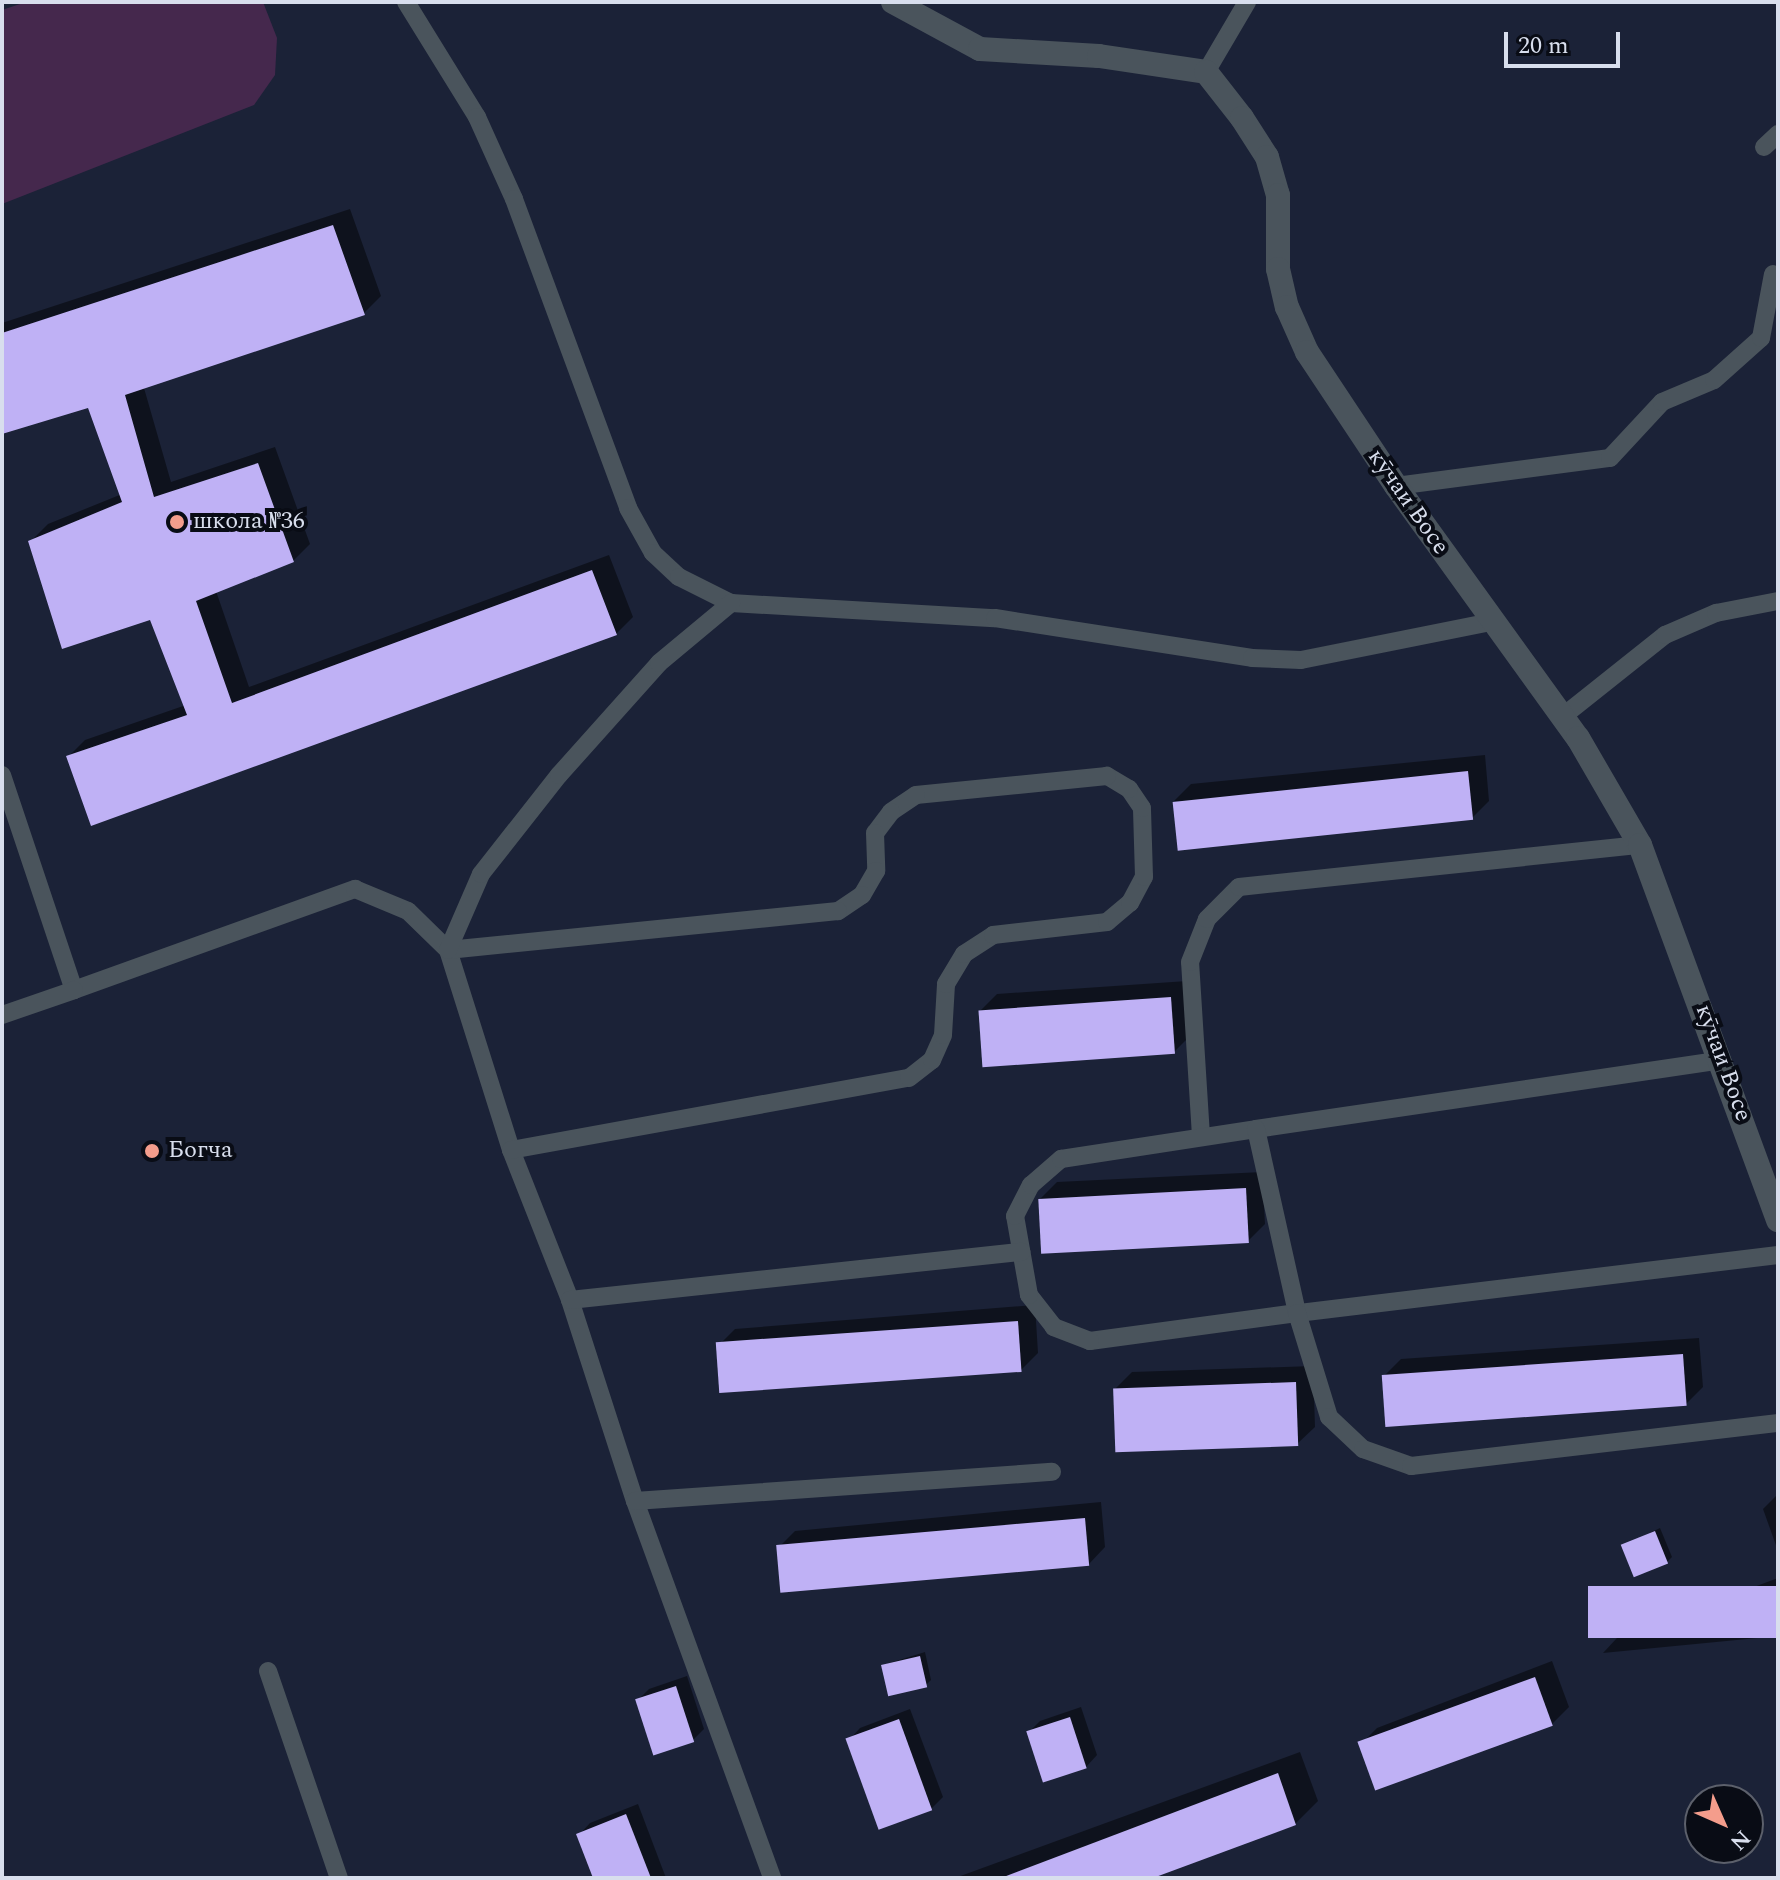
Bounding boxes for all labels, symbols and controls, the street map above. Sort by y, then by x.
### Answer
scale bar [1508,16,1624,66]
text: 20 m [1518,28,1569,64]
street label: кӯчаи Восе [1361,444,1455,560]
place label: школа №36 [193,508,305,536]
marker: школа №36 [168,513,186,531]
street label: кӯчаи Восе [1689,1001,1757,1125]
place label: Богча [168,1137,233,1165]
marker: Богча [143,1142,161,1160]
north arrow [1684,1784,1764,1864]
text: N [1722,1822,1758,1858]

